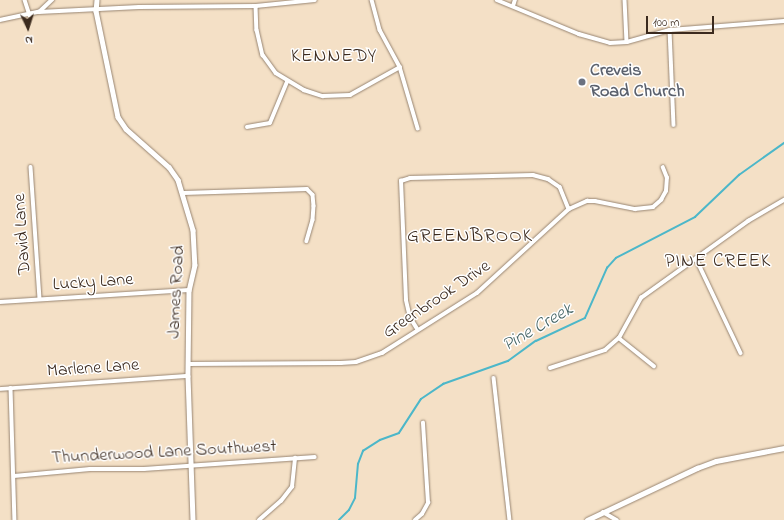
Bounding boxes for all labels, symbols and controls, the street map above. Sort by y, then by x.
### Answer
north arrow [8,8,48,48]
scale bar [648,8,716,34]
text: 100 m [653,14,680,32]
text: N [25,32,33,48]
district label: KENNEDY [291,46,377,68]
place label: Creveis Road Church [590,61,684,104]
marker: Creveis Road Church [577,77,587,87]
street label: David Lane [9,193,37,275]
district label: GREENBROOK [407,226,533,248]
street label: James Road [164,245,190,339]
district label: PINE CREEK [665,251,771,273]
street label: Greenbrook Drive [379,256,495,344]
street label: Lucky Lane [52,269,134,297]
water label: Pine Creek [499,299,577,357]
street label: Marlene Lane [46,355,140,383]
street label: Thunderwood Lane Southwest [51,436,277,470]

